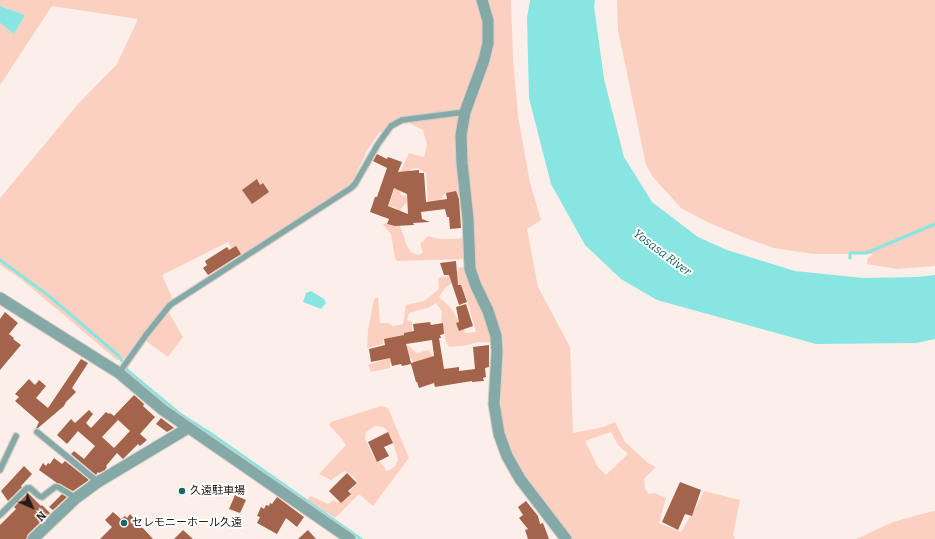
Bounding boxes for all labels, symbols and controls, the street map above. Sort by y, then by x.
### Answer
water label: Yosasa River [630,227,694,279]
place label: 久遠駐車場 [190,484,245,498]
marker: 久遠駐車場 [177,486,187,496]
north arrow [12,487,52,527]
text: N [33,508,48,523]
place label: セレモニーホール久遠 [132,516,242,530]
marker: セレモニーホール久遠 [119,518,129,528]

